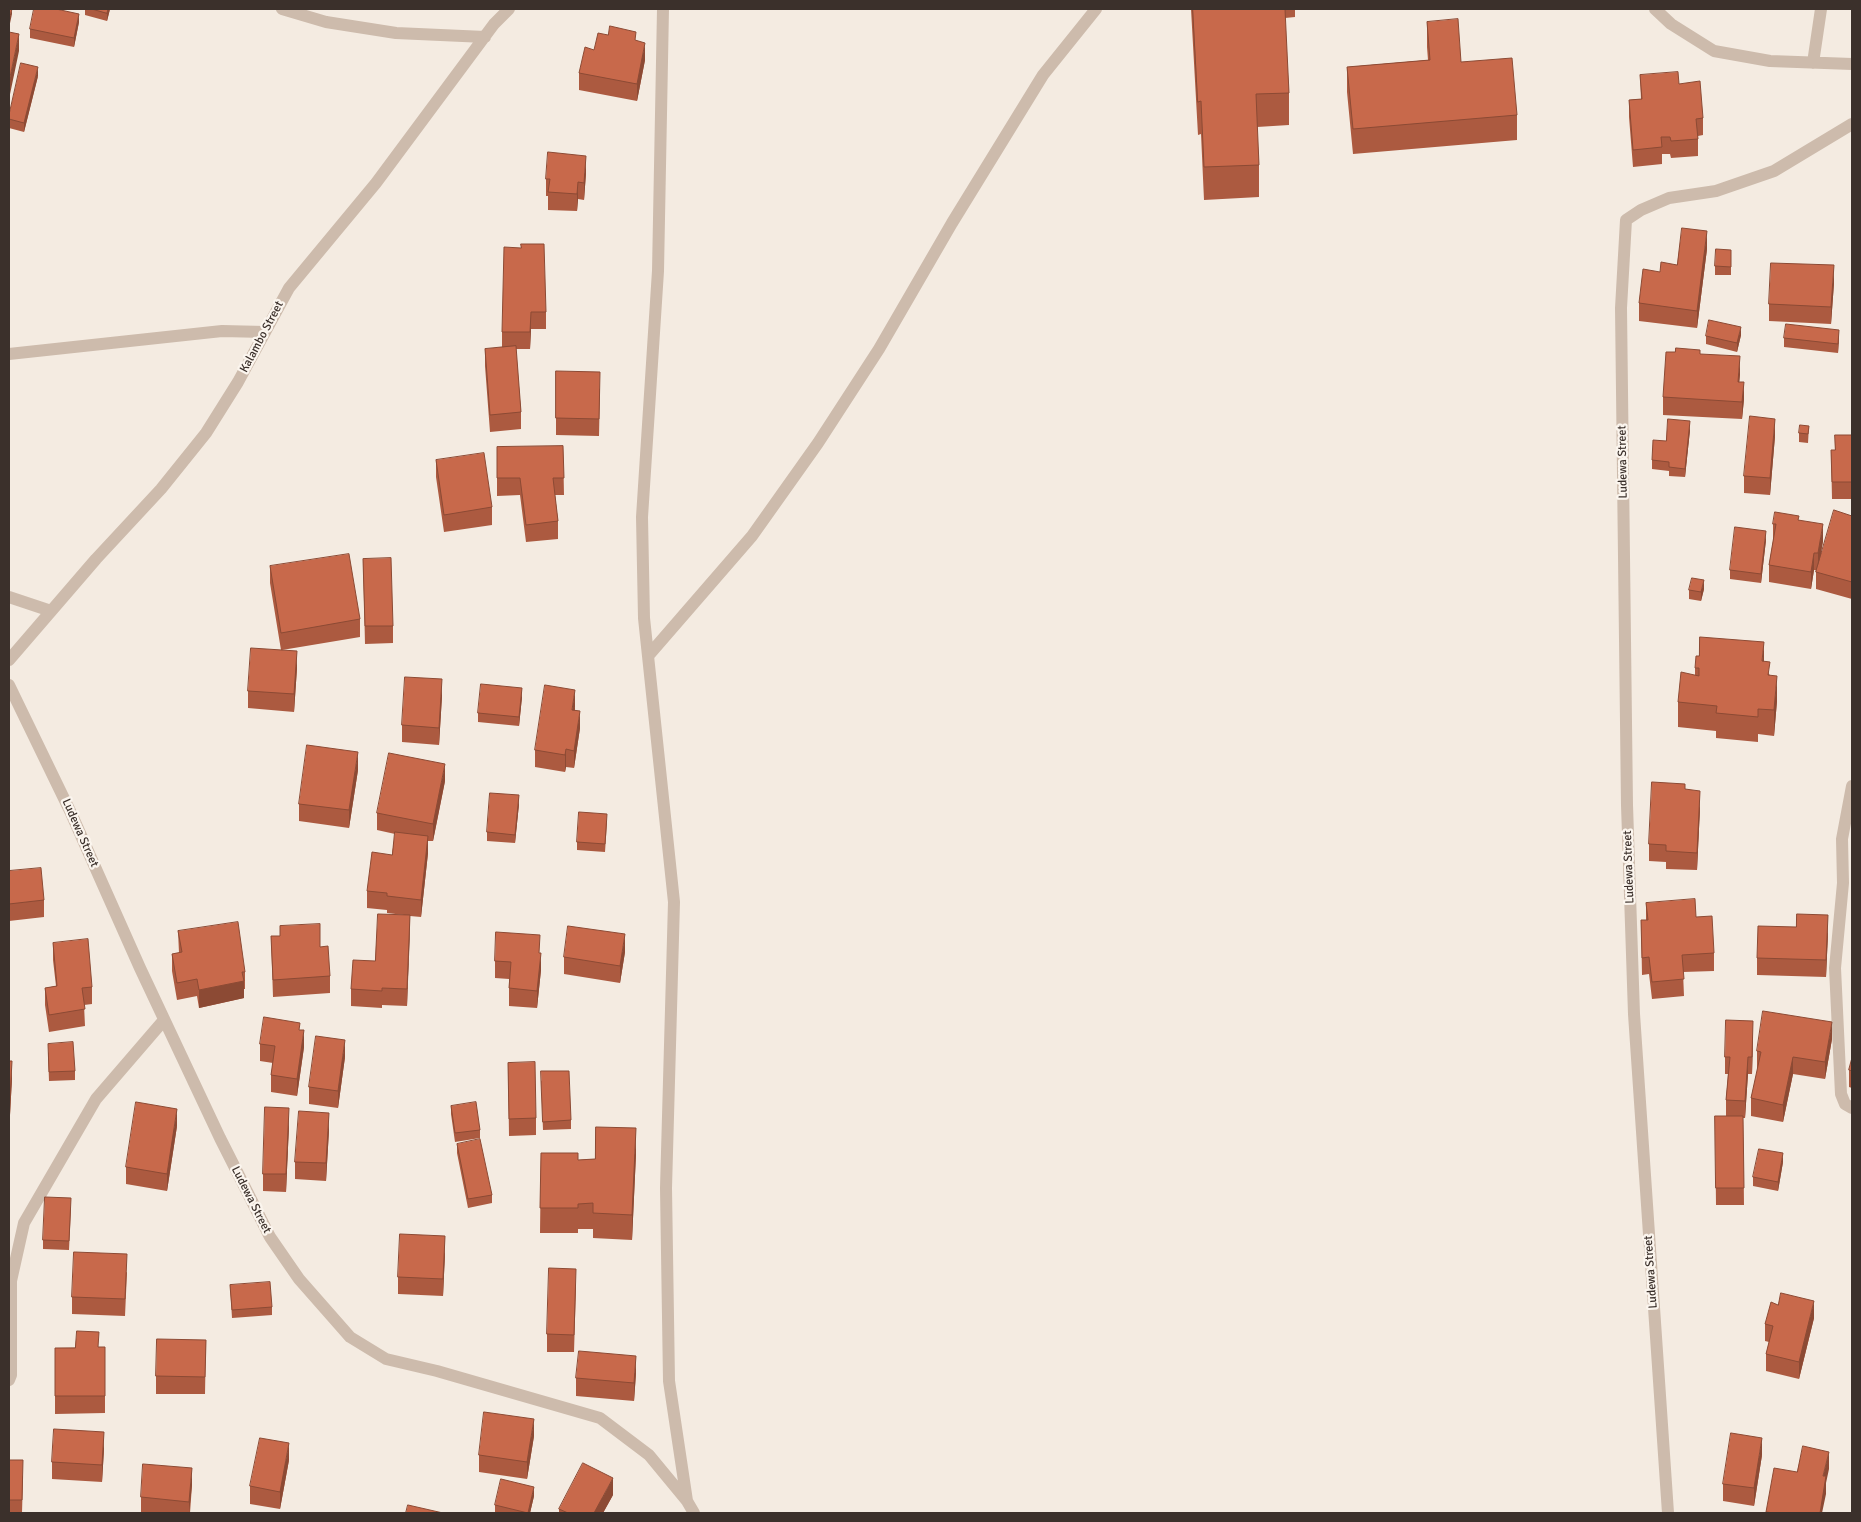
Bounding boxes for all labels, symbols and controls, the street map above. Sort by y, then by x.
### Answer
street label: Kalambo Street [237,299,287,375]
street label: Ludewa Street [1615,425,1631,499]
street label: Ludewa Street [59,797,101,869]
street label: Ludewa Street [1621,830,1637,904]
street label: Ludewa Street [228,1164,274,1236]
street label: Ludewa Street [1641,1235,1661,1309]

